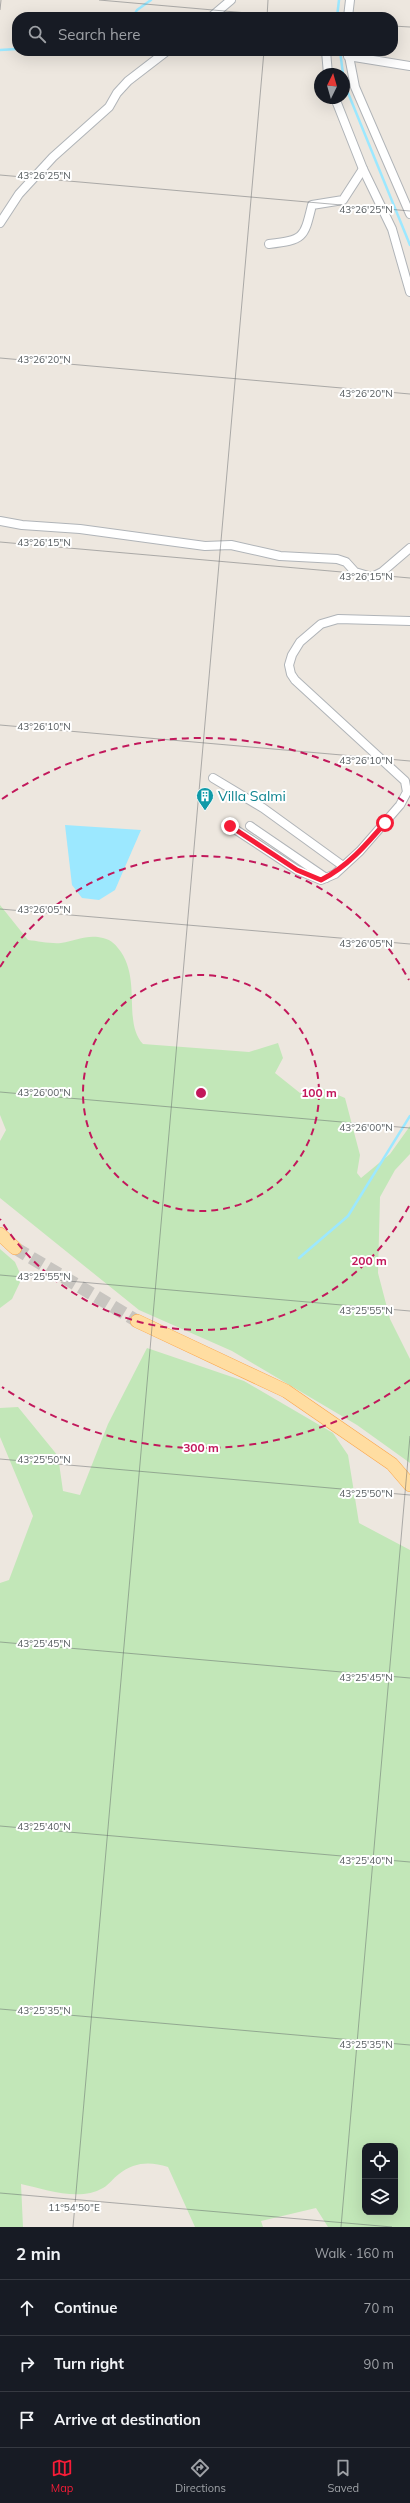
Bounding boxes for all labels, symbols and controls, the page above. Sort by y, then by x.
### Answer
search box [12,12,398,56]
icon: search [26,23,48,45]
text: Search here [58,25,140,44]
north arrow [314,68,350,104]
text: 43°26'25"N [17,169,71,182]
text: 43°26'25"N [339,203,393,216]
text: 43°26'20"N [17,353,71,366]
text: 43°26'20"N [339,387,393,400]
text: 43°26'15"N [17,536,71,549]
text: 43°26'15"N [339,570,393,583]
text: 43°26'10"N [17,720,71,733]
text: 43°26'10"N [339,754,393,767]
building icon: Villa Salmi [195,786,215,811]
place label: Villa Salmi [218,787,286,805]
route start [376,814,394,832]
route end [221,817,239,835]
text: 43°26'05"N [17,903,71,916]
text: 43°26'05"N [339,937,393,950]
text: 100 m [301,1085,337,1100]
text: 43°26'00"N [17,1086,71,1099]
centre of rings [194,1086,208,1100]
text: 43°26'00"N [339,1121,393,1134]
text: 200 m [351,1253,387,1268]
text: 43°25'55"N [17,1270,71,1283]
text: 43°25'55"N [339,1304,393,1317]
text: 300 m [183,1440,219,1455]
text: 43°25'50"N [17,1453,71,1466]
text: 43°25'50"N [339,1487,393,1500]
text: 43°25'45"N [17,1637,71,1650]
text: 43°25'45"N [339,1671,393,1684]
text: 43°25'40"N [17,1820,71,1833]
text: 43°25'40"N [339,1854,393,1867]
text: 43°25'35"N [17,2004,71,2017]
text: 43°25'35"N [339,2038,393,2051]
map controls [362,2143,398,2215]
button: locate [362,2143,398,2179]
button: layers [362,2179,398,2215]
text: 11°54'50"E [48,2201,100,2214]
text: 2 min [16,2243,61,2264]
text: Walk · 160 m [315,2245,394,2261]
icon: ahead [16,2297,38,2319]
text: Continue [54,2298,117,2317]
text: 70 m [364,2300,394,2316]
icon: right [16,2353,38,2375]
text: Turn right [54,2354,124,2373]
text: 90 m [364,2356,394,2372]
icon: arrive [16,2409,38,2431]
text: Arrive at destination [54,2410,201,2429]
tab: Map [51,2457,73,2495]
tab: Directions [175,2457,226,2495]
tab: Saved [327,2457,359,2495]

